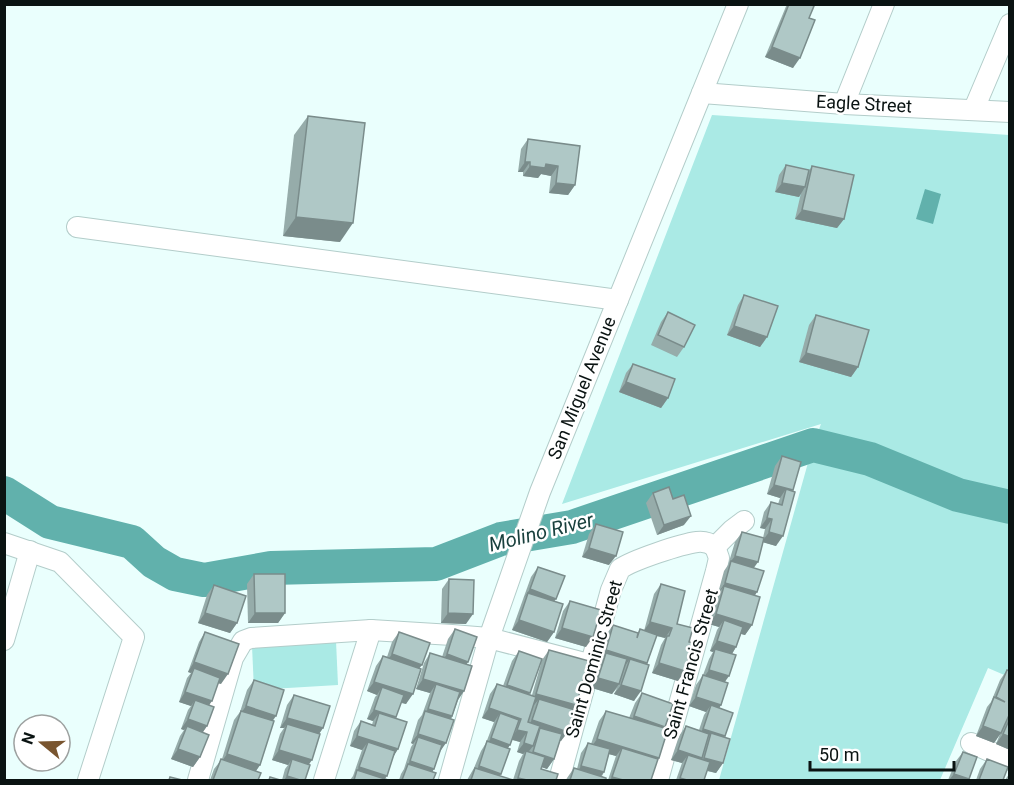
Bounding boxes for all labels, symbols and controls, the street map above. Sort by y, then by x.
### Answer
street label: Eagle Street [816,91,913,117]
street label: San Miguel Avenue [543,313,620,462]
water label: Molino River [486,507,597,557]
street label: Saint Dominic Street [561,577,626,740]
street label: Saint Francis Street [659,586,722,741]
north arrow [12,713,72,773]
text: N [17,730,39,747]
scale bar [810,734,954,772]
text: 50 m [819,744,859,765]

